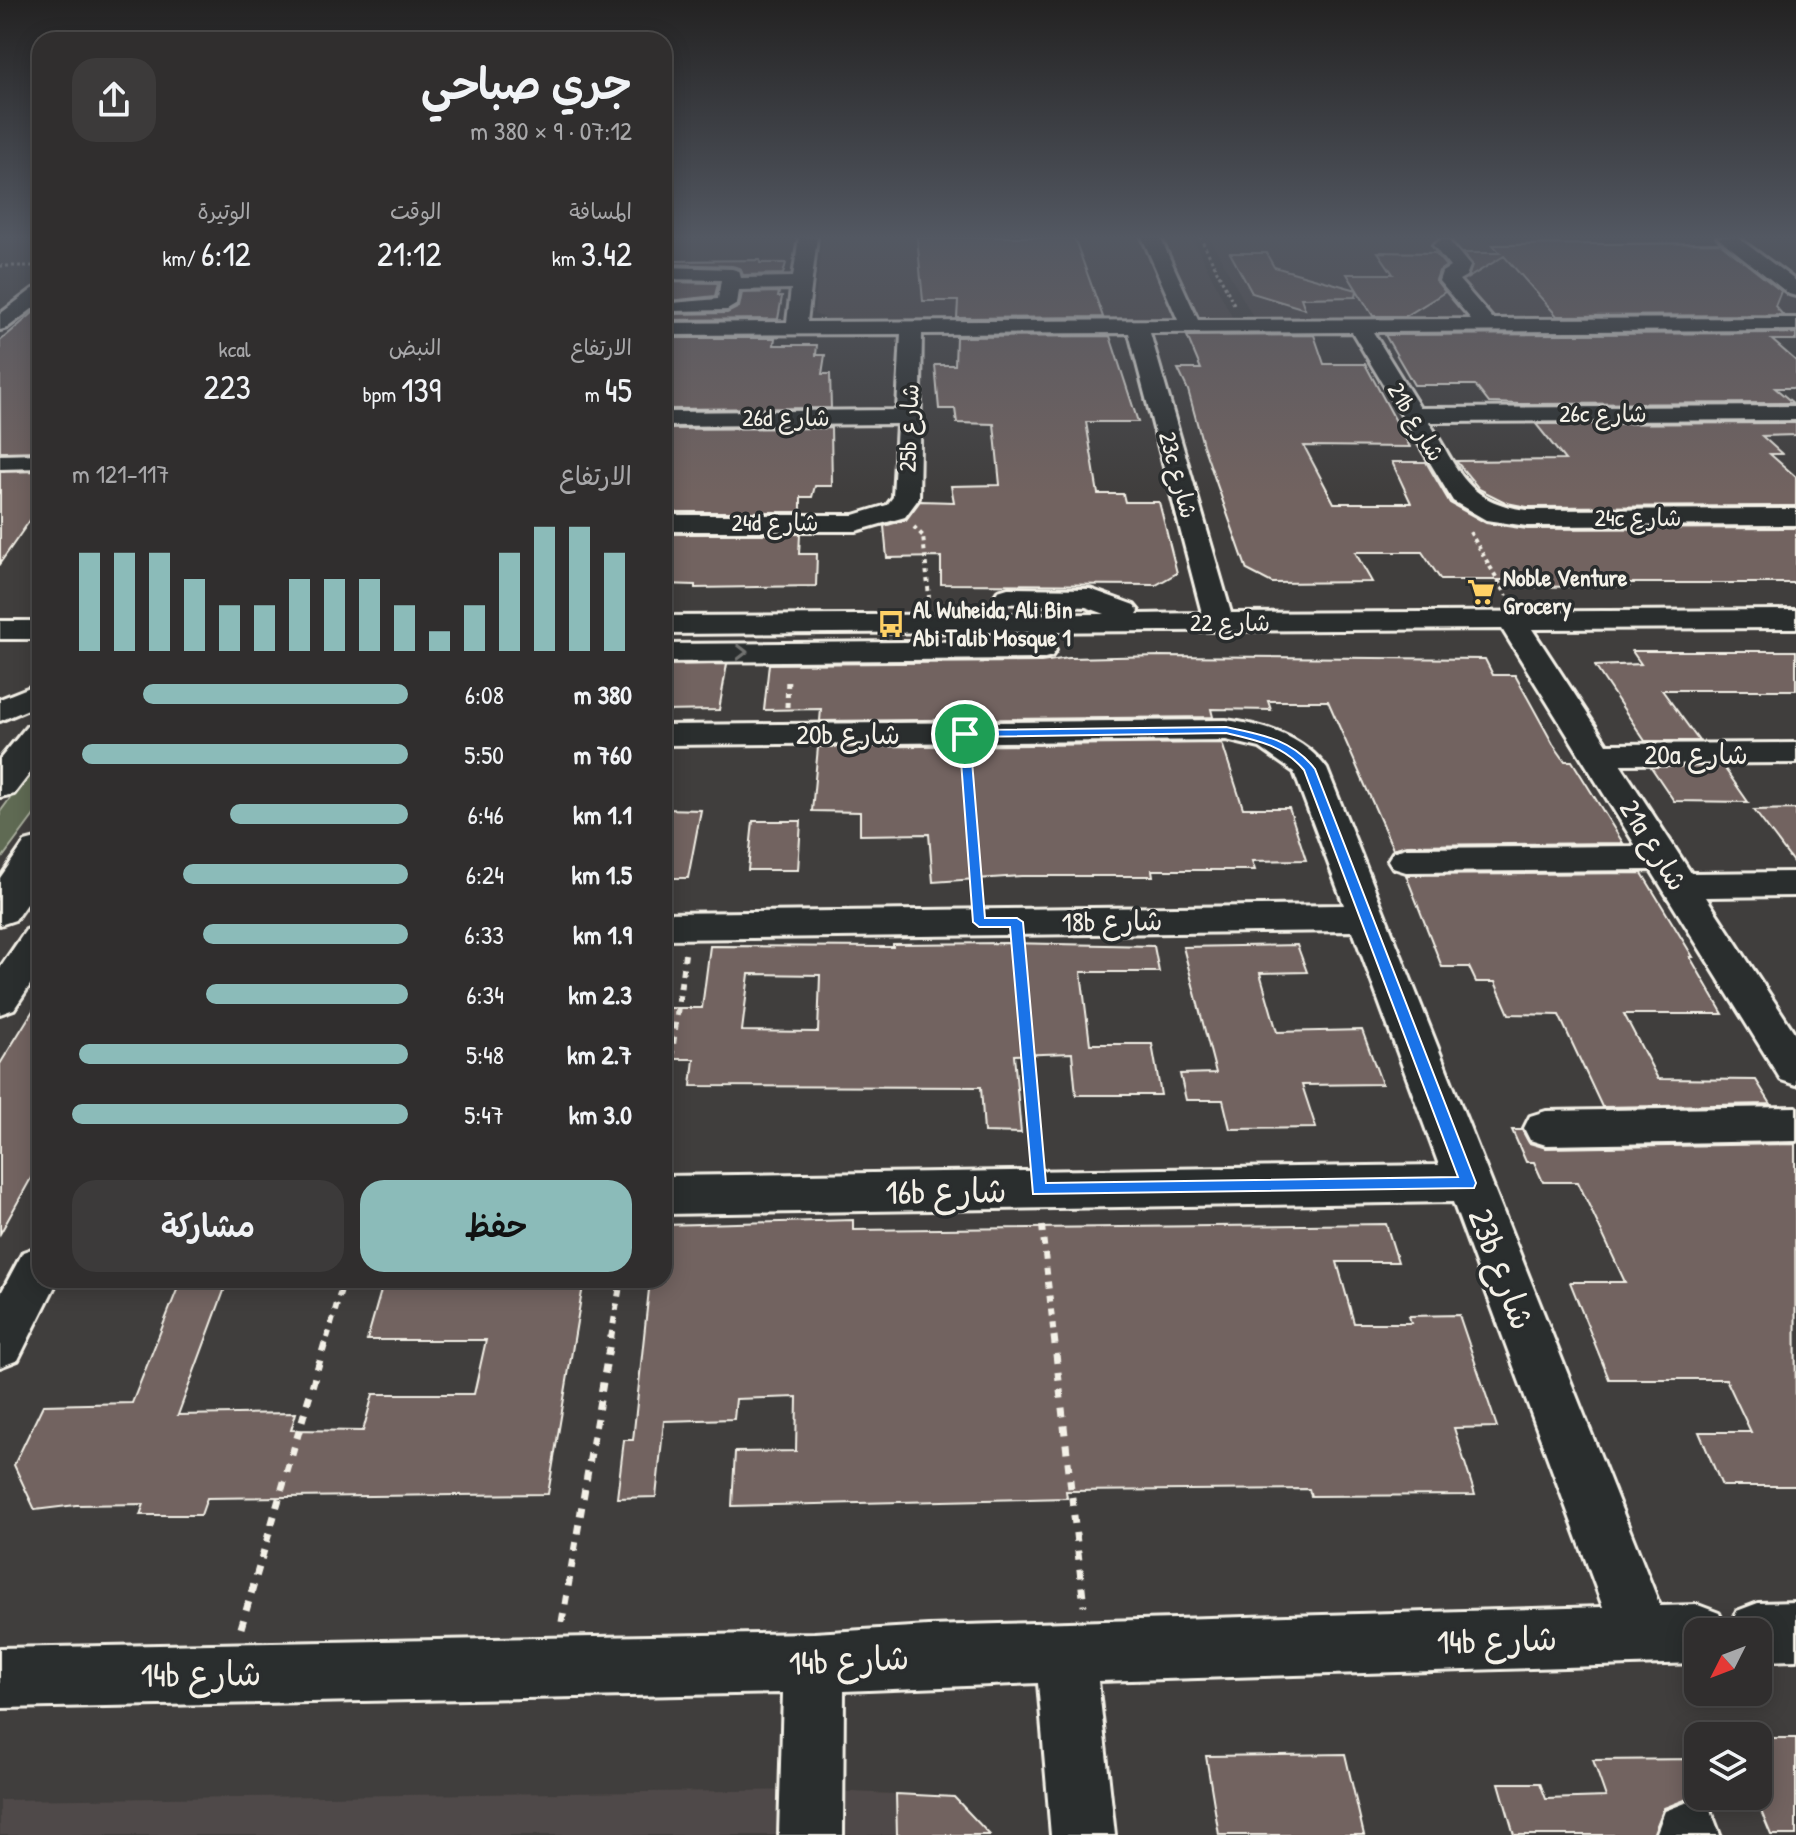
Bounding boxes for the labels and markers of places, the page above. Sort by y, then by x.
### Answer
place label: Noble Venture Grocery [1503,561,1628,622]
supermarket icon: Noble Venture Grocery [1466,577,1496,607]
place label: Al Wuheida, Ali Bin Abi Talib Mosque 1 [913,593,1073,654]
bus stop icon: Al Wuheida, Ali Bin Abi Talib Mosque 1 [876,609,906,639]
pin [931,700,999,768]

